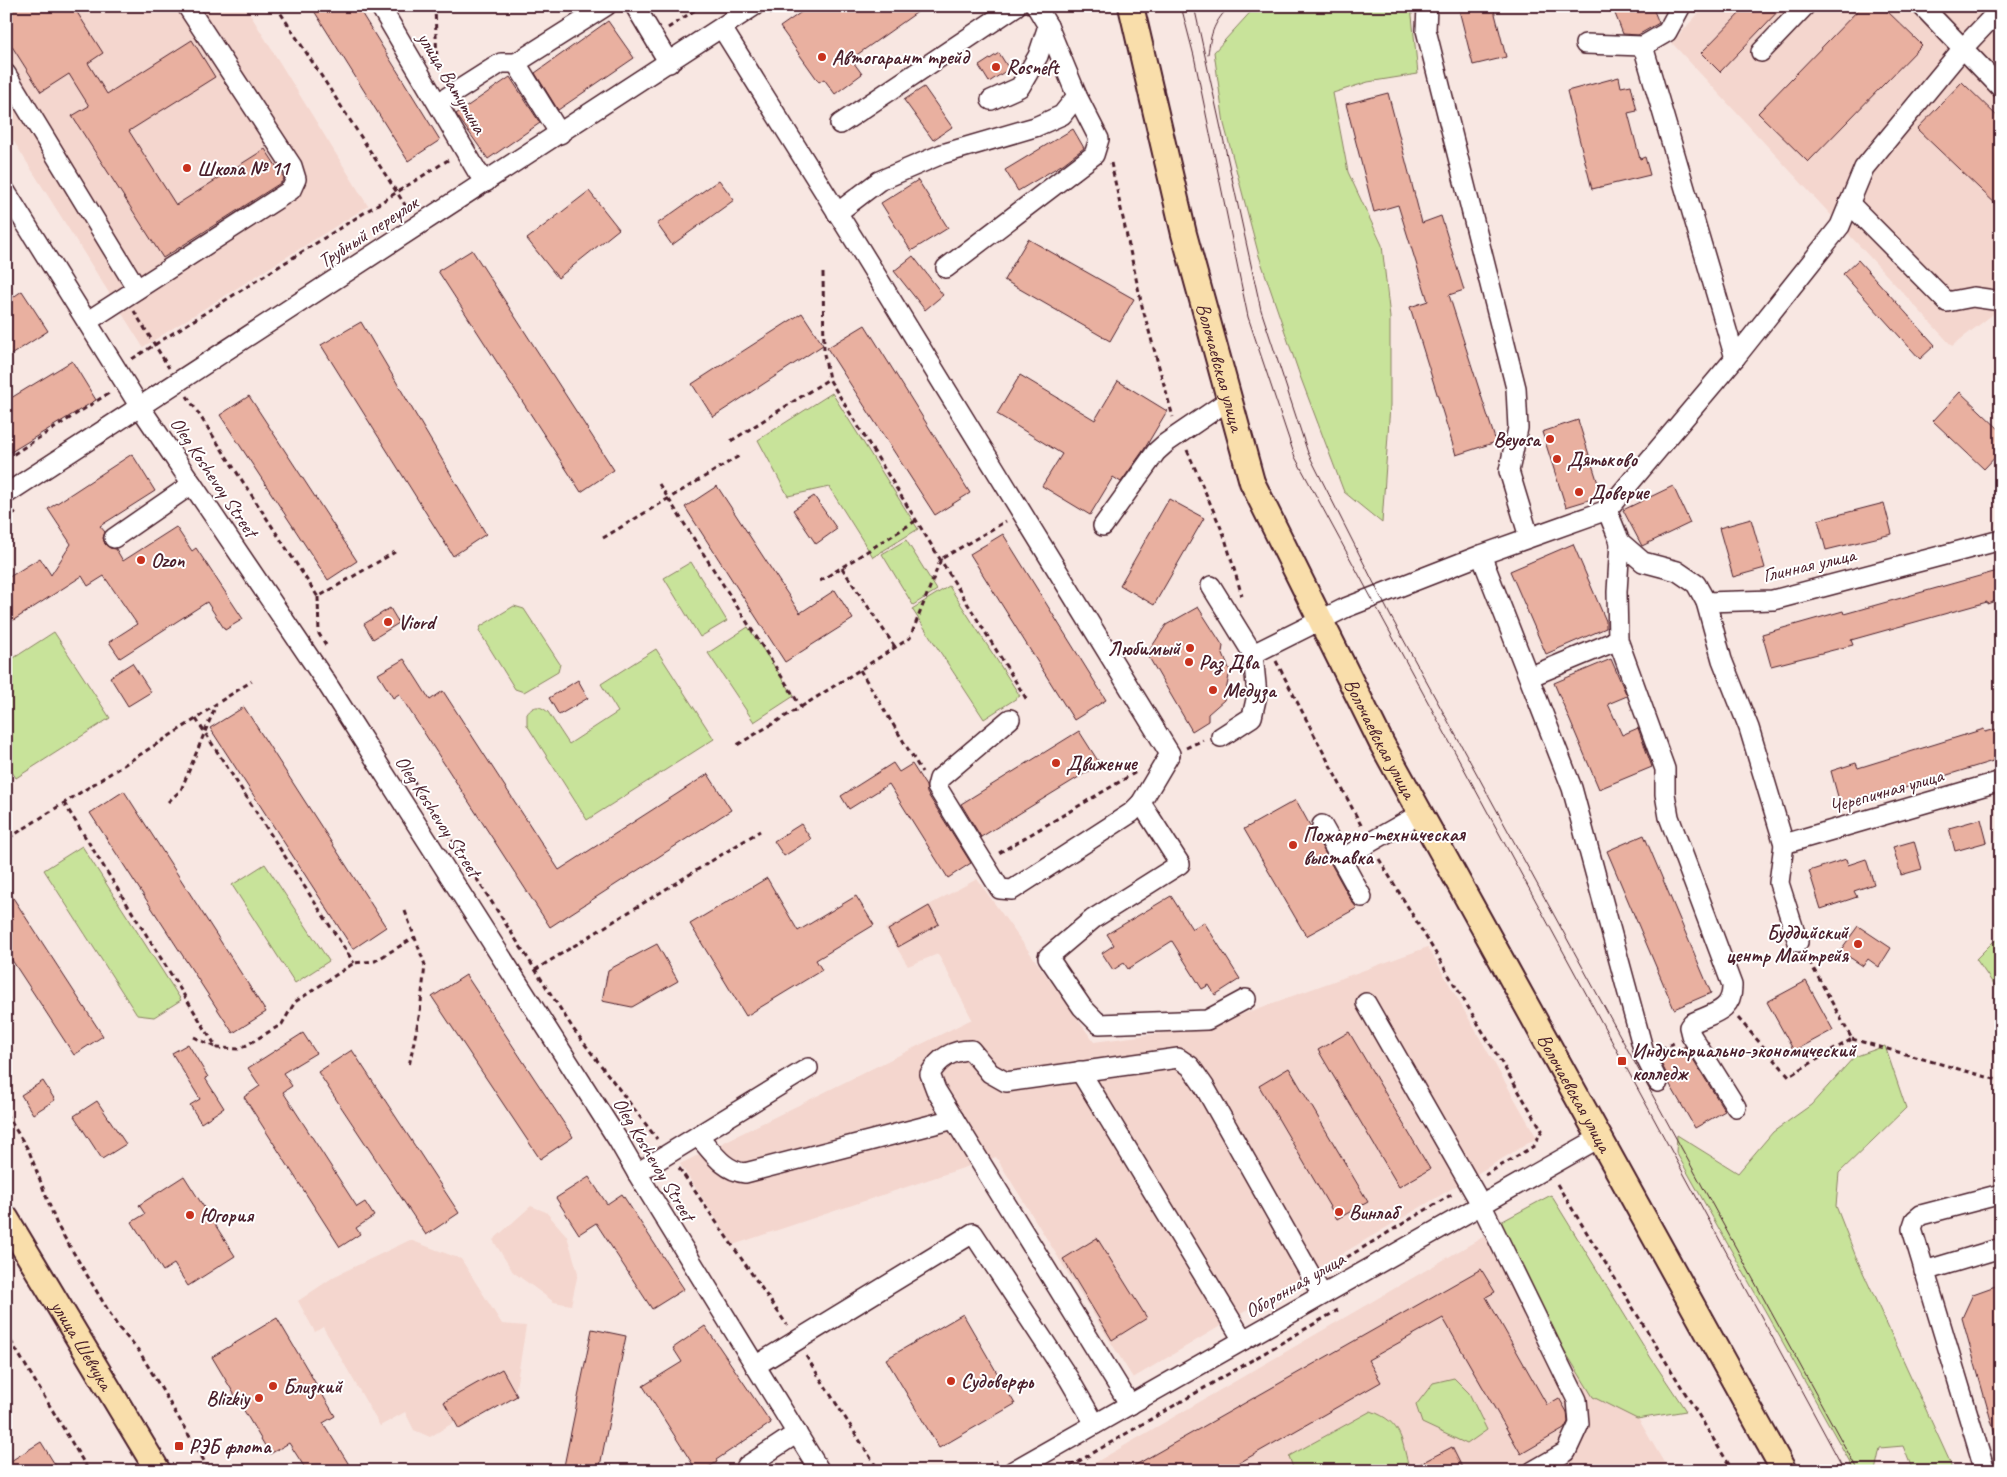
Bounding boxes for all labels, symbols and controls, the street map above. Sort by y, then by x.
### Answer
street label: улица Ватутина [411,27,493,139]
place label: Автогарант трейд [832,45,971,70]
marker: Автогарант трейд [816,51,828,63]
place label: Rosneft [1006,55,1061,80]
marker: Rosneft [990,61,1002,73]
place label: Школа № 11 [197,156,291,181]
marker: Школа № 11 [181,162,193,174]
street label: Трубный переулок [313,190,424,274]
street label: Волочаевская улица [1191,300,1250,436]
street label: Oleg Koshevoy Street [165,412,265,545]
place label: Beyosa [1493,427,1542,452]
marker: Beyosa [1544,433,1556,445]
place label: Дятьково [1567,447,1638,472]
marker: Дятьково [1551,453,1563,465]
place label: Доверие [1589,480,1651,505]
marker: Доверие [1573,486,1585,498]
street label: Глинная улица [1760,542,1860,588]
place label: Ozon [151,548,185,573]
marker: Ozon [135,554,147,566]
place label: Viord [398,610,438,635]
marker: Viord [382,616,394,628]
place label: Любимый [1108,636,1182,661]
marker: Любимый [1184,642,1196,654]
place label: Раз Два [1199,650,1260,676]
marker: Раз Два [1183,656,1195,668]
street label: Волочаевская улица [1339,674,1423,804]
place label: Медуза [1223,678,1278,704]
marker: Медуза [1207,684,1219,696]
street label: Oleg Koshevoy Street [389,751,488,884]
place label: Движение [1066,751,1139,776]
marker: Движение [1050,757,1062,769]
street label: Черепичная улица [1826,762,1948,819]
place label: Пожарно-техническая выставка [1303,822,1467,870]
marker: Пожарно-техническая выставка [1287,839,1299,851]
place label: Буддийский центр Майтрейя [1726,920,1850,968]
marker: Буддийский центр Майтрейя [1852,938,1864,950]
street label: Волочаевская улица [1532,1029,1618,1158]
place label: Индустриально-экономический колледж [1632,1038,1857,1086]
marker: Индустриально-экономический колледж [1616,1055,1628,1067]
street label: Oleg Koshevoy Street [607,1093,702,1228]
place label: Винлаб [1349,1200,1402,1225]
place label: Югория [200,1203,254,1228]
marker: Винлаб [1333,1206,1345,1218]
marker: Югория [184,1209,196,1221]
street label: Оборонная улица [1241,1246,1350,1324]
street label: улица Шевчука [45,1295,120,1396]
place label: Судоверфь [961,1369,1035,1394]
place label: Близкий [283,1374,344,1400]
marker: Судоверфь [945,1375,957,1387]
marker: Близкий [267,1380,279,1392]
place label: Blizkiy [206,1386,251,1411]
marker: Blizkiy [253,1392,265,1404]
place label: РЭБ флота [189,1434,272,1459]
marker: РЭБ флота [173,1440,185,1452]

